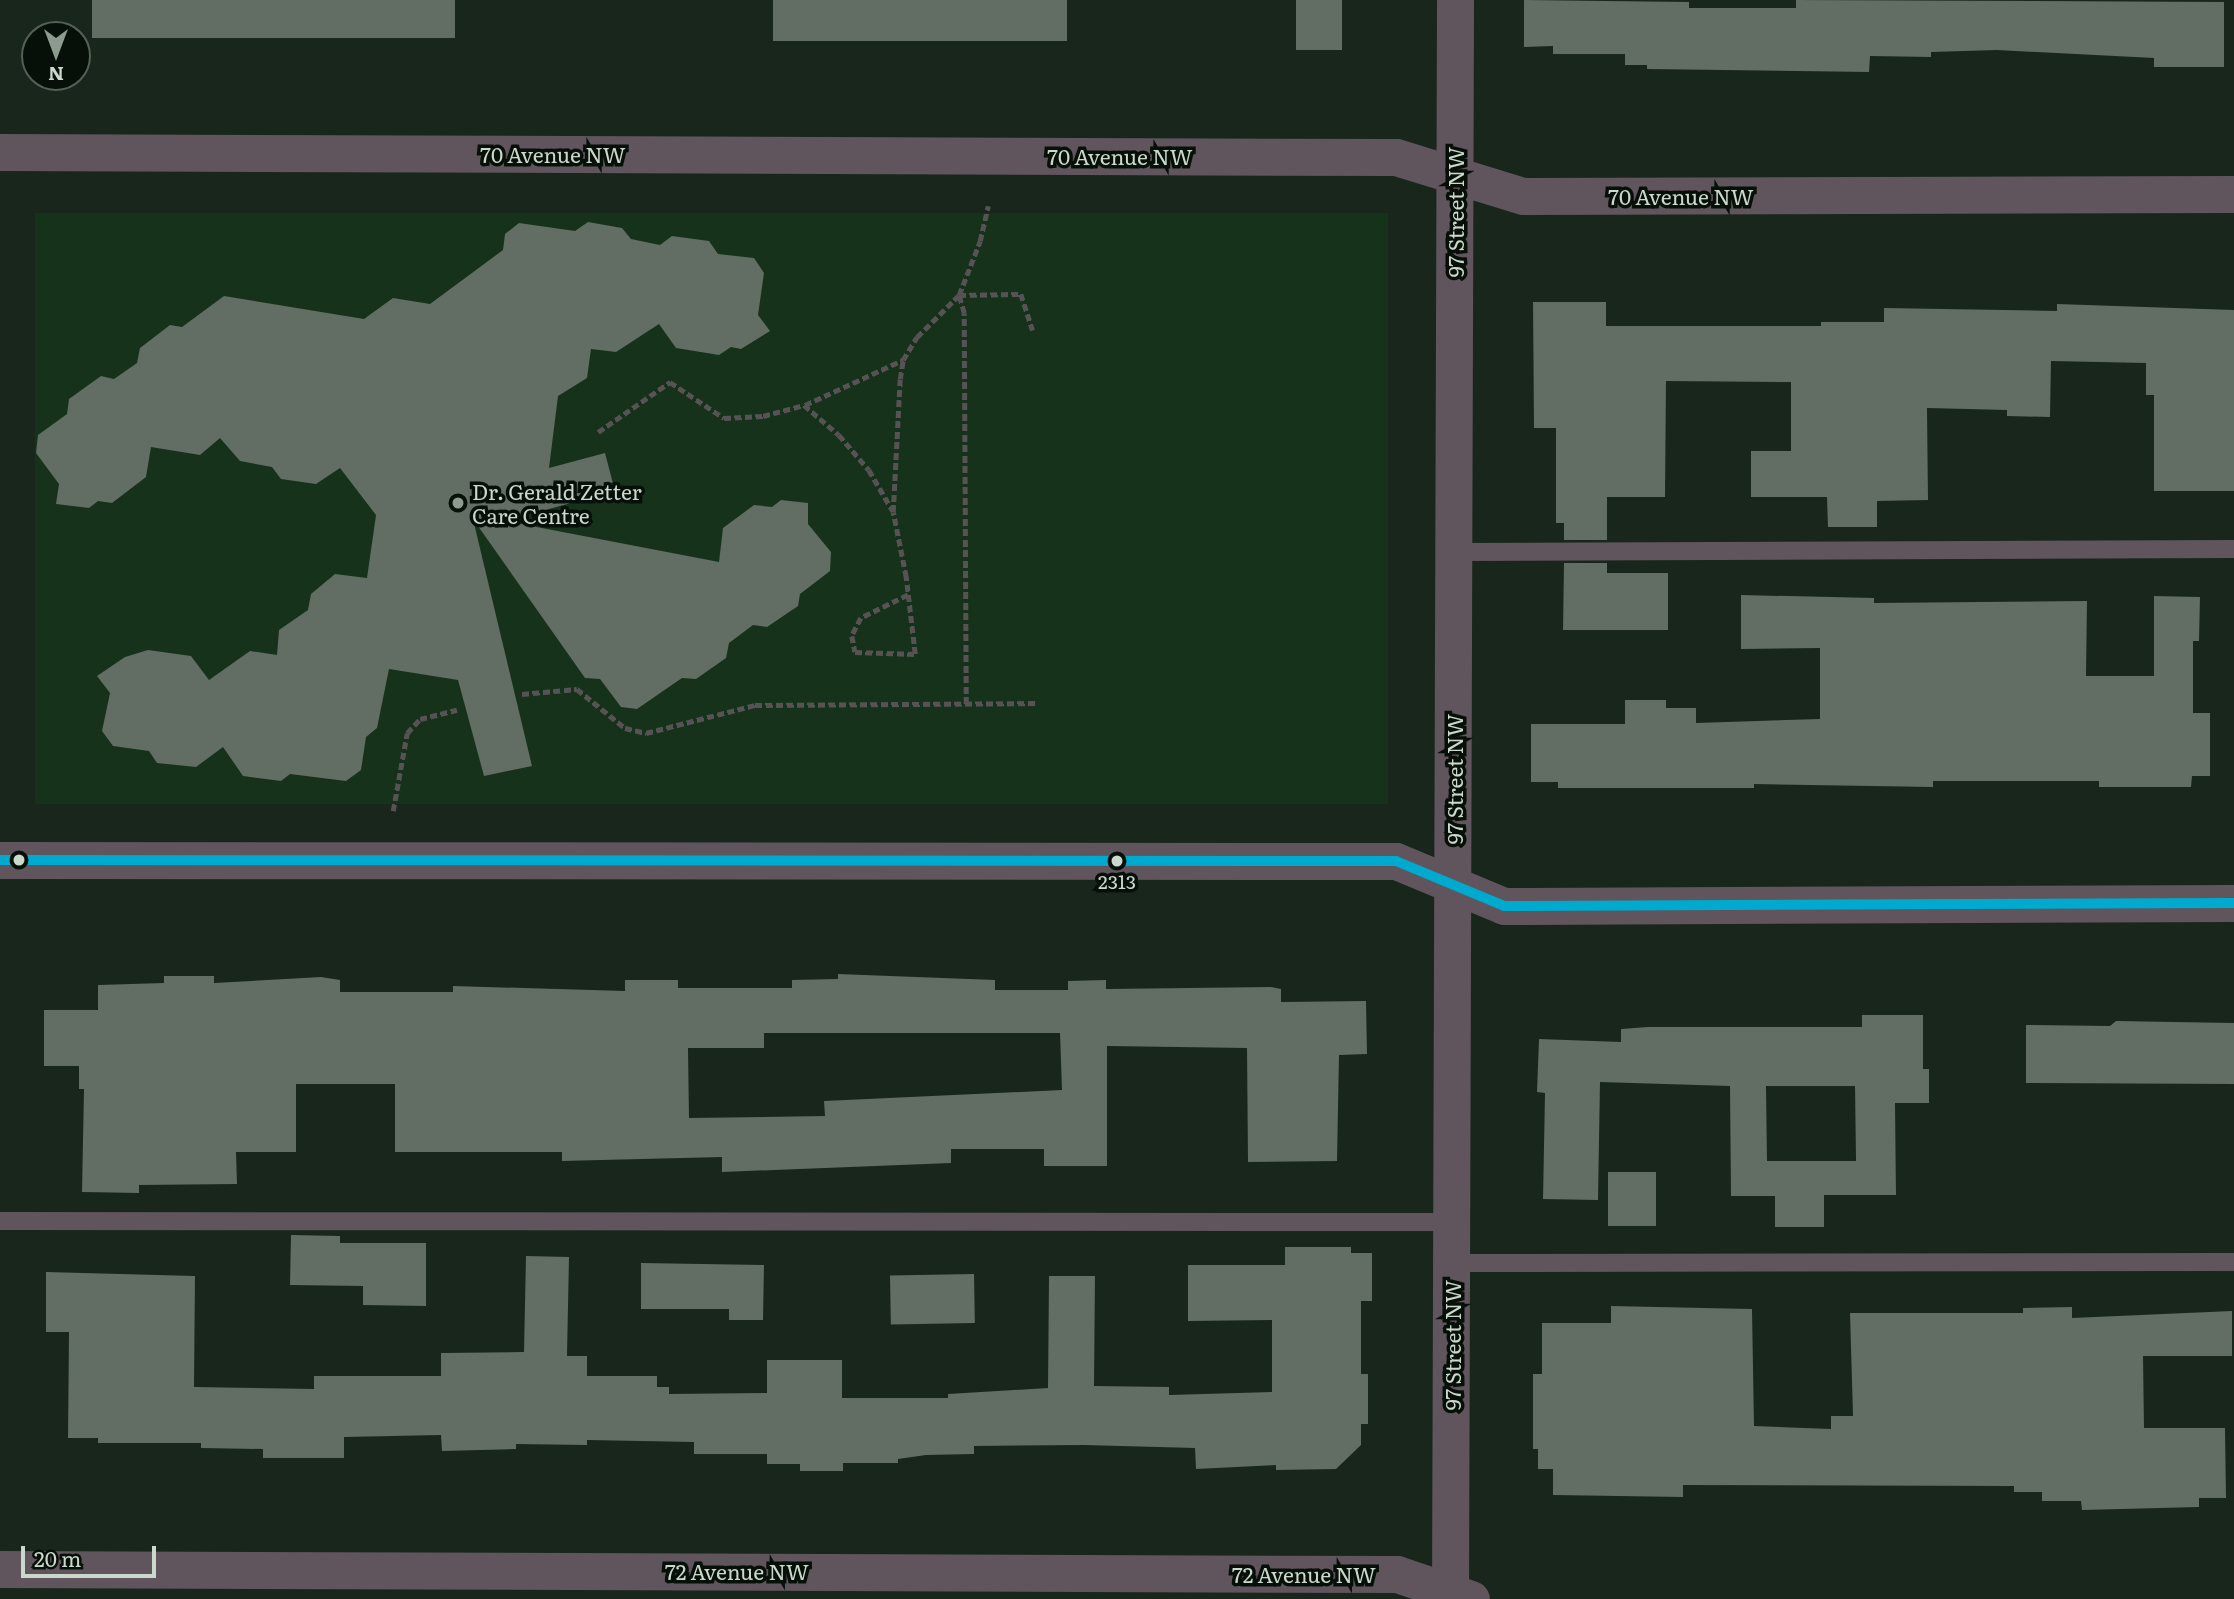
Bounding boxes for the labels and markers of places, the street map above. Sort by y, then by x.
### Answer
place label: Dr. Gerald Zetter Care Centre [472,478,642,528]
marker: Dr. Gerald Zetter Care Centre [450,495,466,511]
unlabelled marker [12,853,26,867]
marker: 2313 [1110,854,1124,868]
place label: 2313 [1098,871,1136,893]

